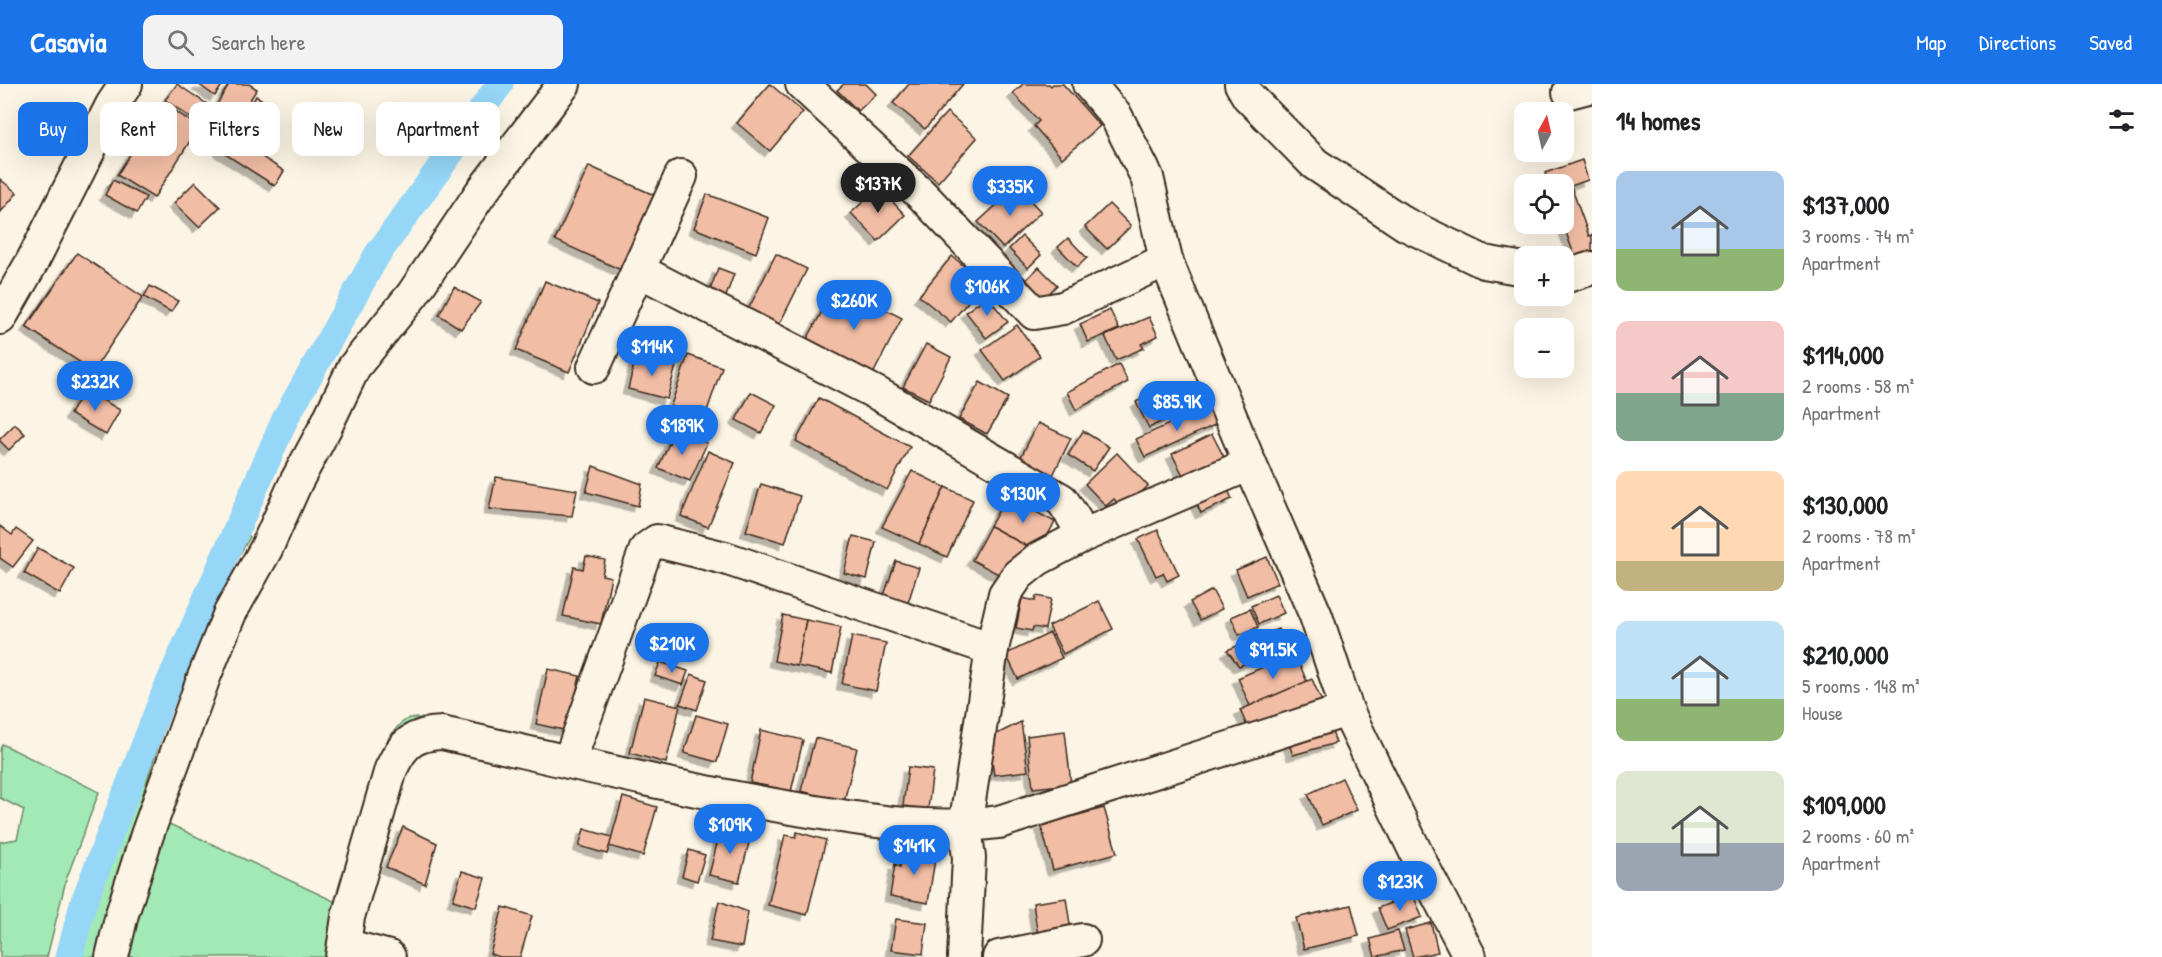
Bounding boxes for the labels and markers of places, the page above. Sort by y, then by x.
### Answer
pin: $137K [836,163,920,214]
pin: $335K [968,166,1052,217]
pin: $106K [945,266,1029,317]
pin: $260K [812,280,896,331]
pin: $114K [610,326,694,377]
pin: $232K [53,361,137,412]
pin: $85.9K [1128,381,1226,432]
pin: $189K [640,405,724,456]
pin: $130K [981,473,1065,524]
pin: $210K [630,623,714,674]
pin: $91.5K [1224,629,1322,680]
pin: $109K [688,804,772,855]
pin: $141K [872,825,956,876]
pin: $123K [1358,861,1442,912]

